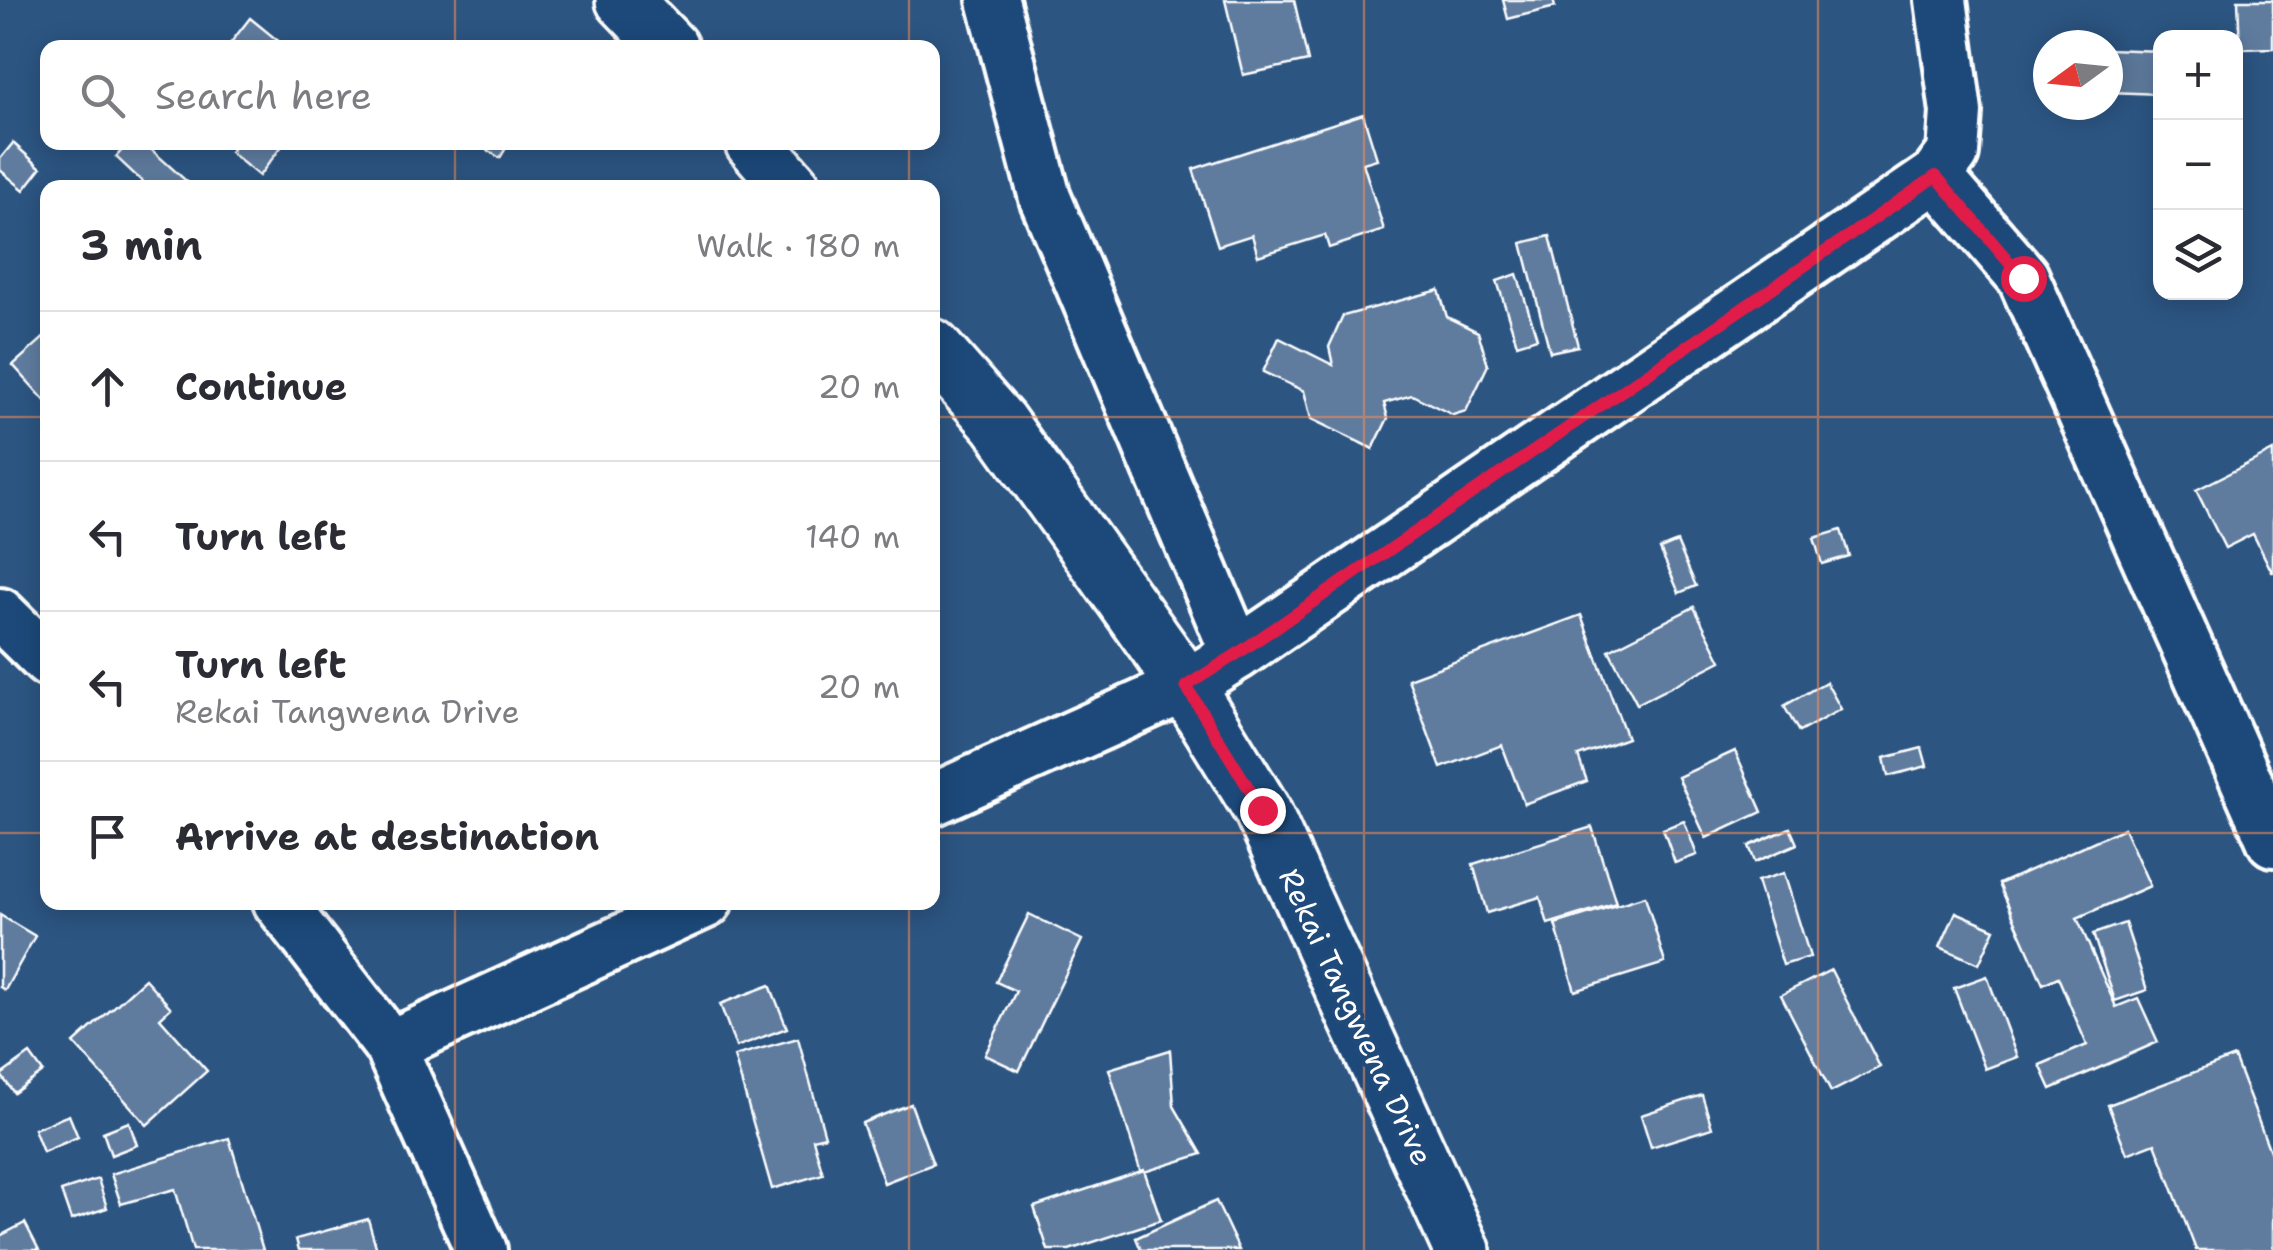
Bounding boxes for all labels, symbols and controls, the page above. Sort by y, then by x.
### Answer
north arrow [2033,30,2123,120]
map controls [2153,30,2243,300]
button: + [2153,30,2243,120]
search box [40,40,940,150]
icon: search [75,68,130,123]
text: Search here [155,70,372,121]
button: − [2153,120,2243,210]
button: layers [2153,210,2243,300]
text: 3 min [80,217,202,273]
text: Walk · 180 m [696,224,900,267]
route start [2001,256,2047,302]
icon: ahead [80,359,135,414]
text: Continue [175,361,347,412]
text: 20 m [818,365,900,408]
icon: left [80,509,135,564]
text: Turn left [175,511,347,562]
text: 140 m [805,515,900,558]
text: Turn left [175,639,347,690]
icon: left [80,659,135,714]
text: 20 m [818,665,900,708]
text: Rekai Tangwena Drive [175,690,520,733]
route end [1240,788,1286,834]
icon: arrive [80,809,135,864]
text: Arrive at destination [175,811,599,862]
street label: Rekai Tangwena Drive [1269,862,1443,1172]

